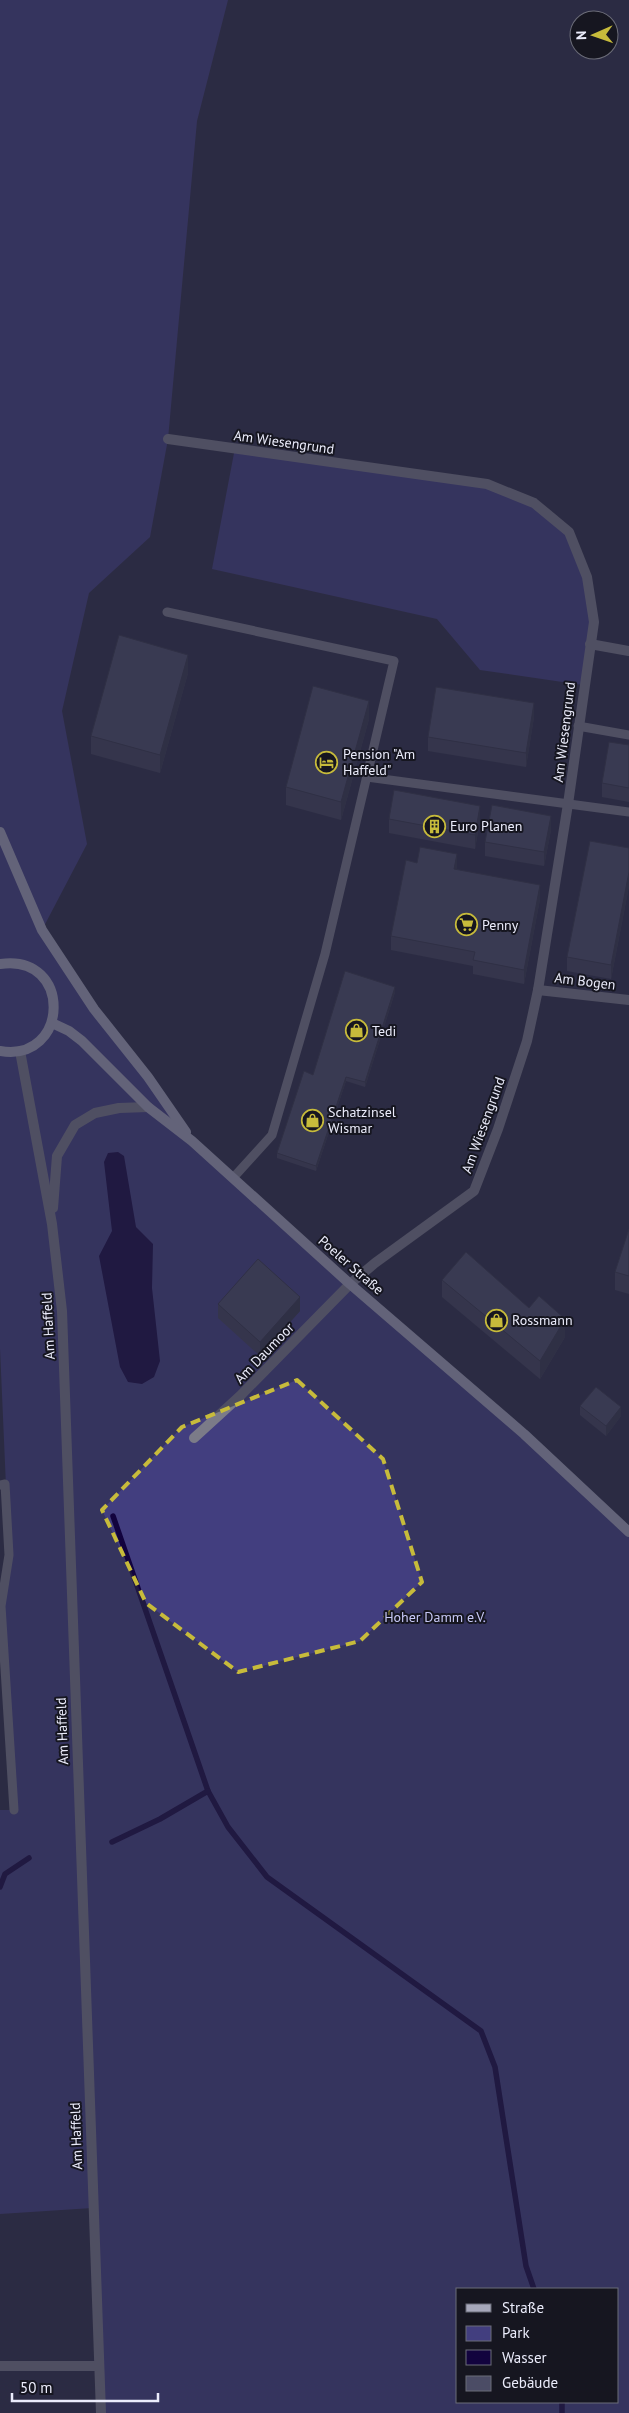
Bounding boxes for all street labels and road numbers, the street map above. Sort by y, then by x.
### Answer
street label: Am Wiesengrund [233,426,335,458]
street label: Am Wiesengrund [549,681,579,783]
street label: Am Bogen [553,968,617,994]
street label: Am Wiesengrund [457,1074,509,1176]
street label: Poeler Straße [315,1232,387,1298]
street label: Am Haffeld [37,1292,59,1360]
street label: Am Daumoor [230,1318,298,1387]
street label: Am Haffeld [52,1697,72,1765]
street label: Am Haffeld [66,2102,86,2170]

